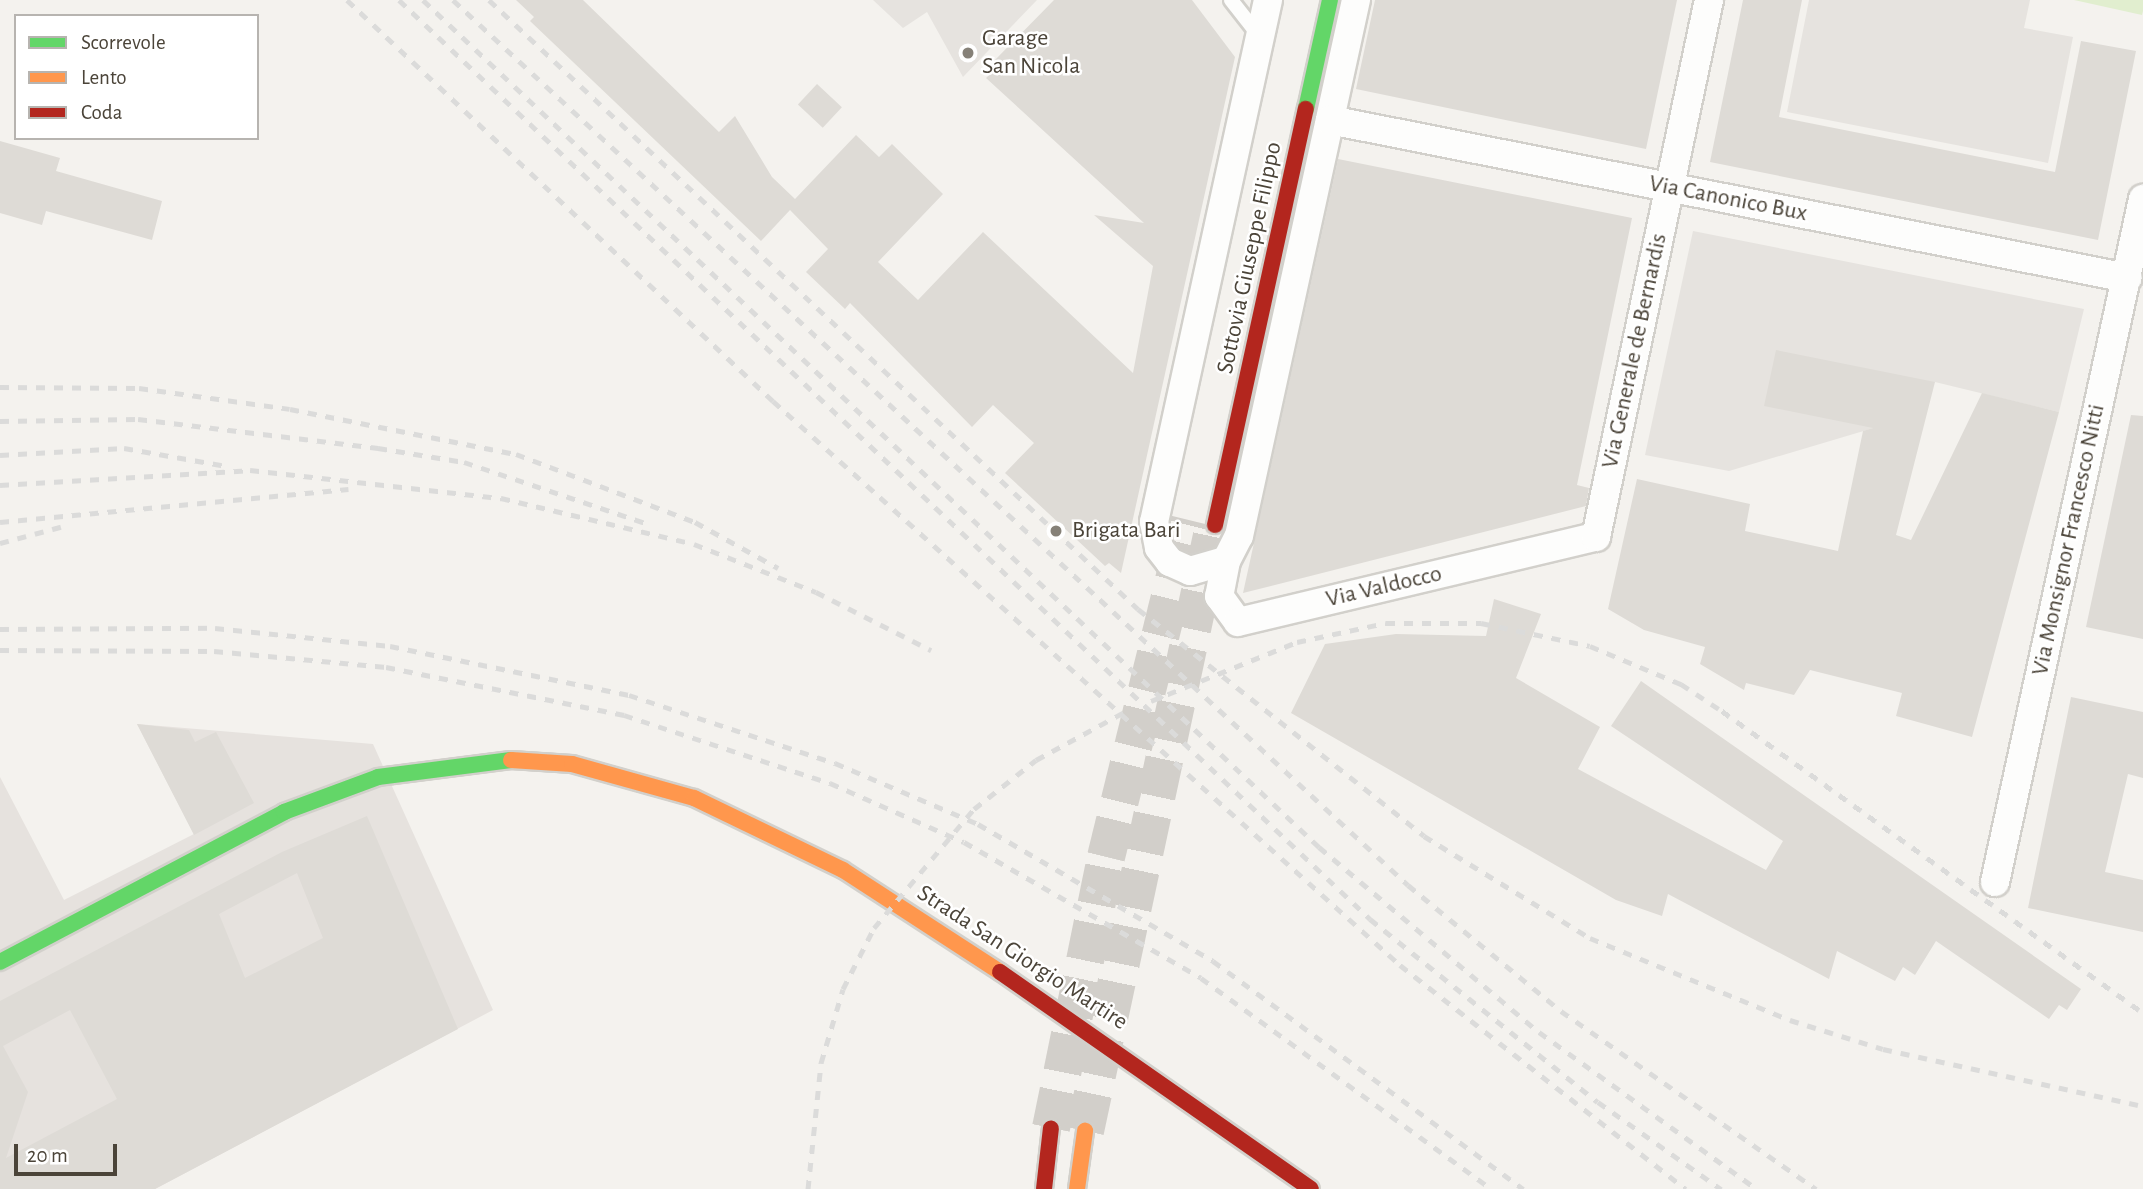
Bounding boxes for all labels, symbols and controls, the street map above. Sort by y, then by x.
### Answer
legend [14,14,259,140]
place label: Garage San Nicola [982,25,1080,81]
text: Scorrevole [81,32,166,53]
marker: Garage San Nicola [960,45,976,61]
text: Lento [81,67,127,88]
text: Coda [81,102,122,123]
street label: Sottovia Giuseppe Filippo [1211,140,1289,376]
street label: Via Canonico Bux [1647,170,1809,228]
street label: Via Generale de Bernardis [1596,231,1674,471]
street label: Via Monsignor Francesco Nitti [2026,402,2112,678]
place label: Brigata Bari [1072,517,1181,545]
marker: Brigata Bari [1046,521,1066,541]
street label: Via Valdocco [1323,560,1445,614]
street label: Strada San Giorgio Martire [911,879,1133,1037]
scale bar [18,1130,121,1174]
text: 20 m [27,1145,68,1166]

